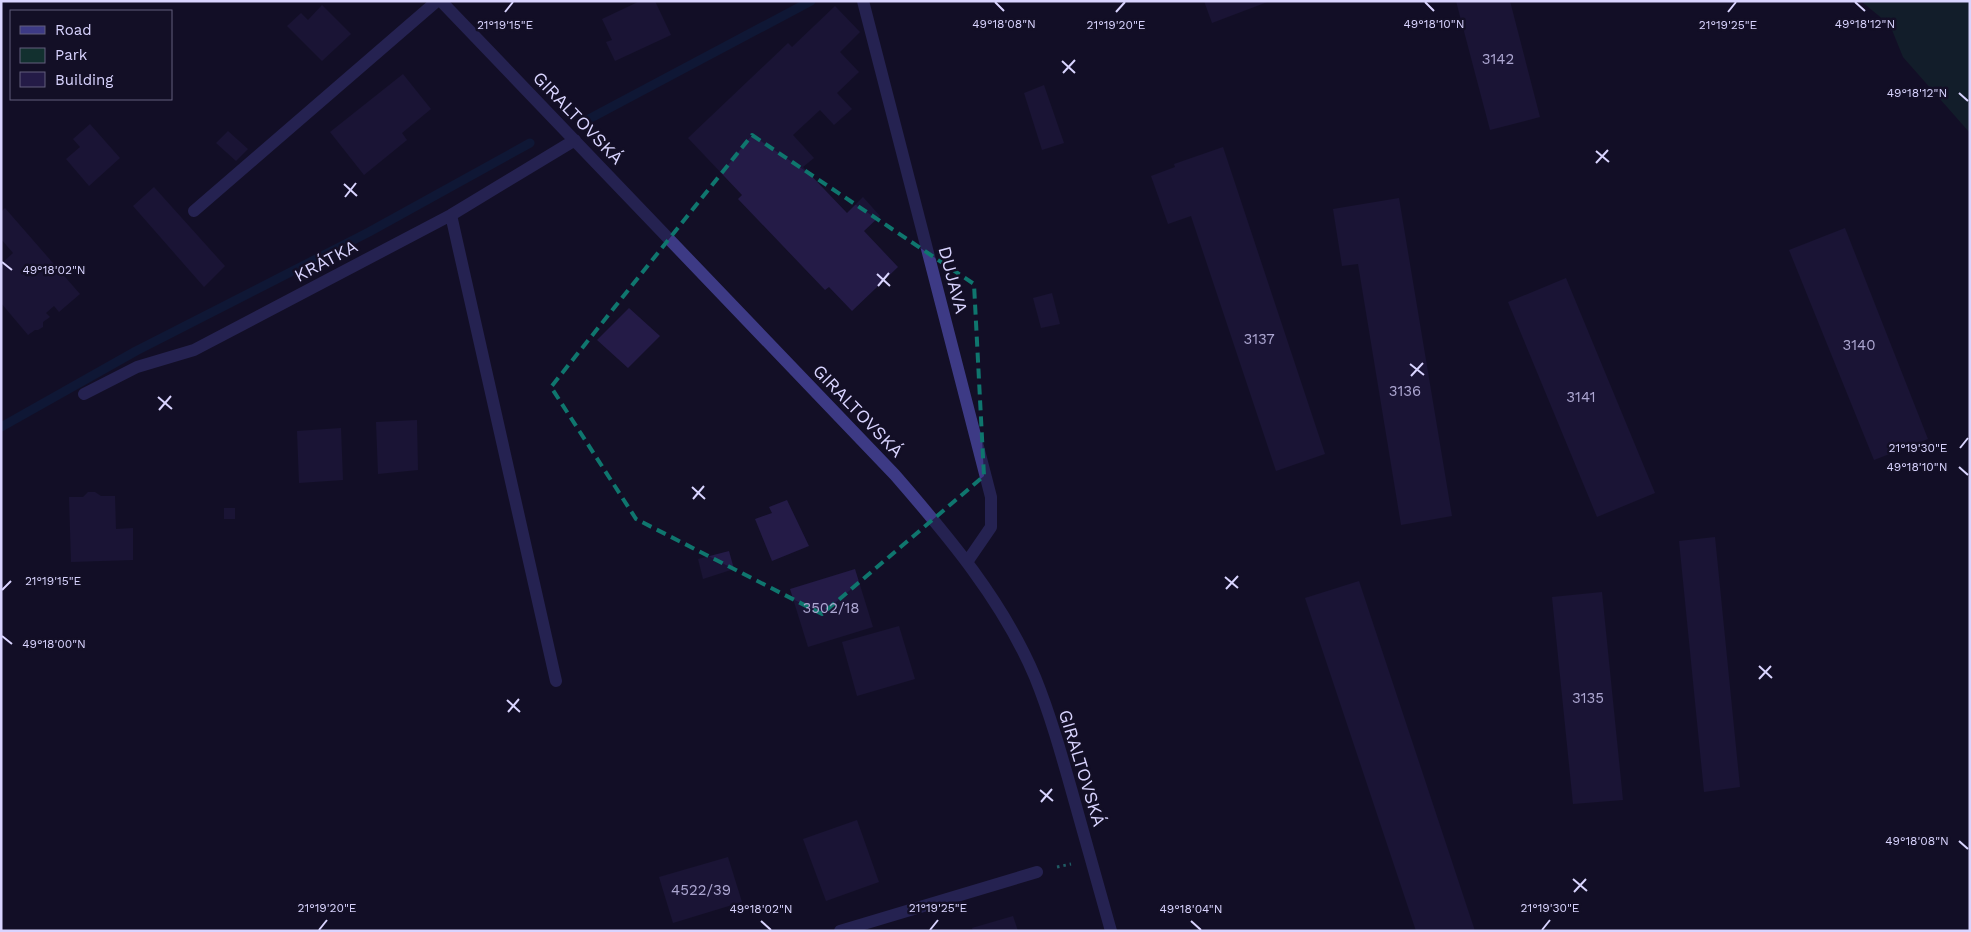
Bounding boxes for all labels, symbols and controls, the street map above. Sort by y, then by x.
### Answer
legend [10,10,172,100]
text: 49°18'08"N [972,17,1036,31]
text: 49°18'10"N [1404,17,1464,31]
text: 49°18'12"N [1835,17,1895,31]
text: 21°19'15"E [477,18,533,32]
text: 21°19'20"E [1086,18,1146,32]
text: 21°19'25"E [1699,18,1758,32]
text: Road [55,21,92,39]
text: Park [55,46,88,64]
house number: 3142 [1482,50,1514,68]
street label: GIRALTOVSKÁ [529,67,628,169]
text: Building [55,71,113,89]
text: 49°18'12"N [1887,86,1947,100]
street label: KRÁTKA [291,235,361,286]
street label: DUJAVA [934,244,973,316]
text: 49°18'02"N [22,263,86,277]
house number: 3137 [1243,330,1275,348]
house number: 3140 [1842,336,1876,354]
street label: GIRALTOVSKÁ [809,360,908,462]
house number: 3136 [1389,382,1421,400]
house number: 3141 [1566,388,1596,406]
text: 21°19'30"E [1888,441,1948,455]
text: 49°18'10"N [1887,460,1947,474]
text: 21°19'15"E [25,574,81,588]
house number: 3502/18 [802,599,860,617]
text: 49°18'00"N [22,637,86,651]
house number: 3135 [1572,689,1604,707]
street label: GIRALTOVSKÁ [1055,707,1110,829]
text: 49°18'08"N [1885,834,1949,848]
house number: 4522/39 [671,881,731,899]
text: 21°19'20"E [297,901,357,915]
text: 21°19'25"E [909,901,968,915]
text: 21°19'30"E [1520,901,1580,915]
text: 49°18'02"N [729,902,793,916]
text: 49°18'04"N [1160,902,1222,916]

